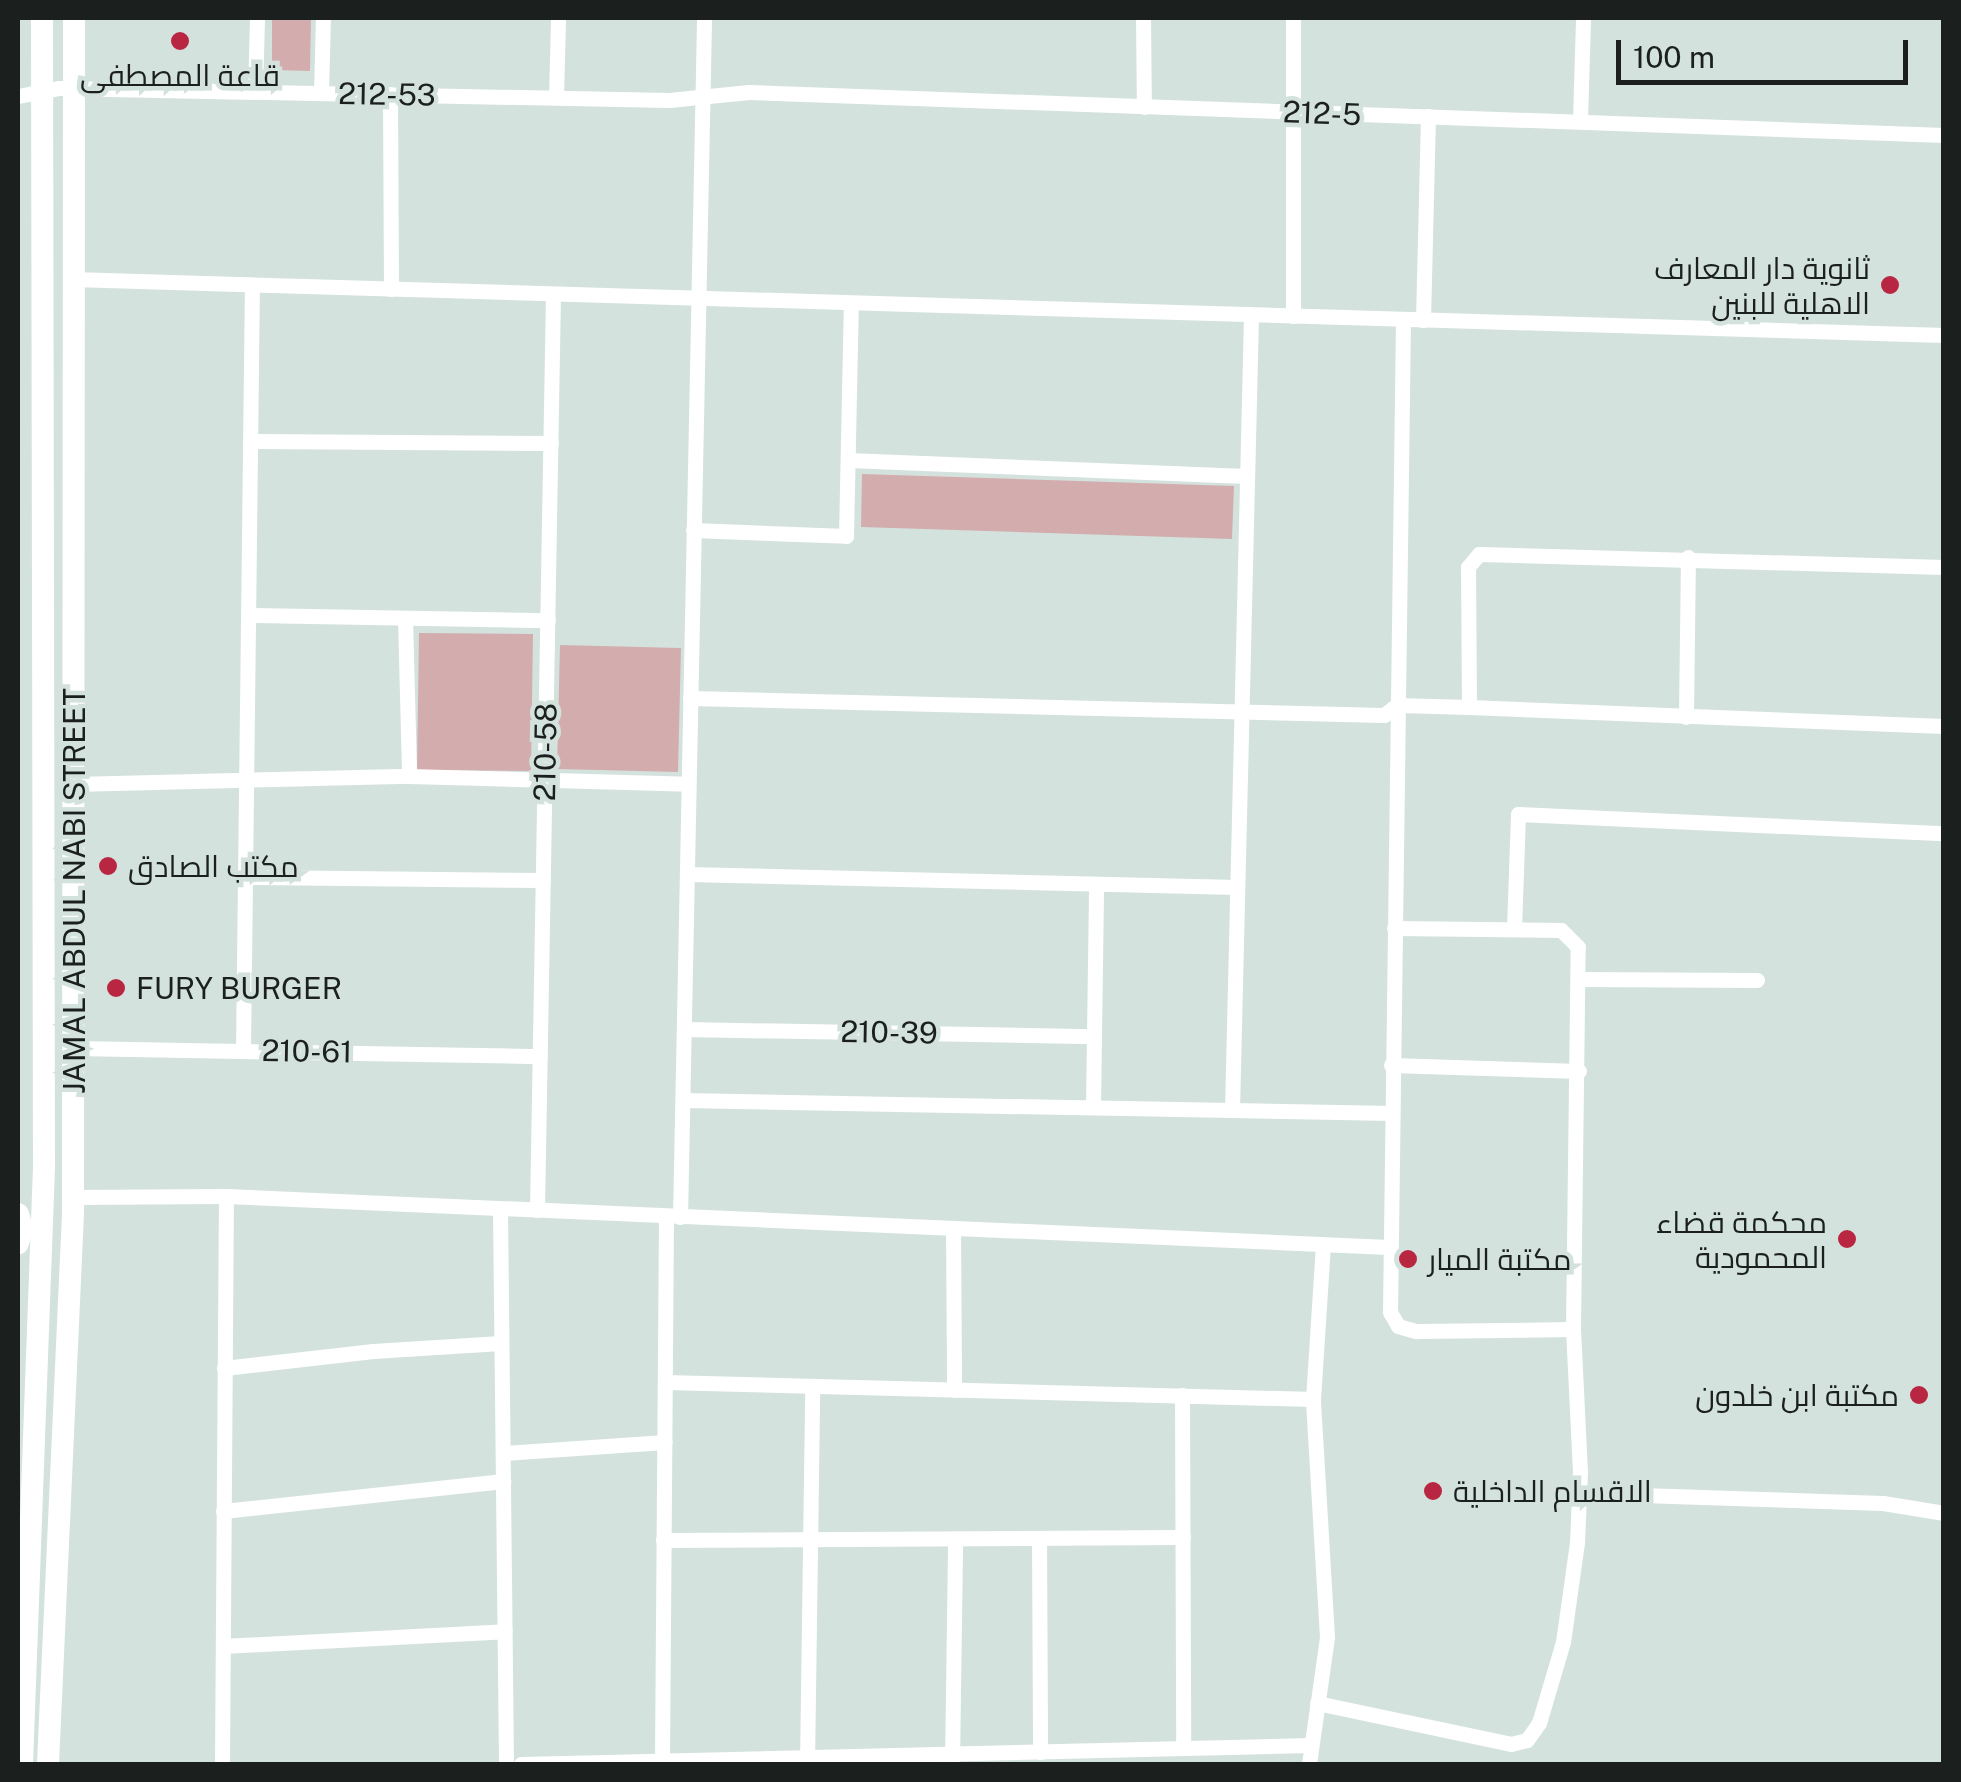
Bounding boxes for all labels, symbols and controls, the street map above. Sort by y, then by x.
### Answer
scale bar [1621,20,1914,82]
marker: قاعة المصطفى [169,30,191,52]
text: 100 m [1633,39,1715,75]
place label: قاعة المصطفى [80,57,280,93]
street label: 212-53 [338,75,436,113]
street label: 212-5 [1282,94,1362,132]
place label: ثانوية دار المعارف الاهلية للبنين [1654,250,1870,320]
marker: ثانوية دار المعارف الاهلية للبنين [1879,274,1901,296]
street label: JAMAL ABDUL NABI STREET [56,688,92,1094]
street label: 210-58 [526,702,564,802]
place label: مكتب الصادق [128,848,299,884]
marker: مكتب الصادق [97,855,119,877]
place label: FURY BURGER [136,970,343,1006]
marker: FURY BURGER [105,977,127,999]
street label: 210-39 [840,1013,938,1051]
street label: 210-61 [261,1032,353,1070]
place label: محكمة قضاء المحمودية [1656,1204,1827,1274]
marker: محكمة قضاء المحمودية [1836,1228,1858,1250]
place label: مكتبة الميار [1428,1241,1571,1277]
marker: مكتبة الميار [1397,1248,1419,1270]
place label: مكتبة ابن خلدون [1695,1377,1899,1413]
marker: مكتبة ابن خلدون [1908,1384,1930,1406]
place label: الاقسام الداخلية [1453,1473,1652,1509]
marker: الاقسام الداخلية [1422,1480,1444,1502]

